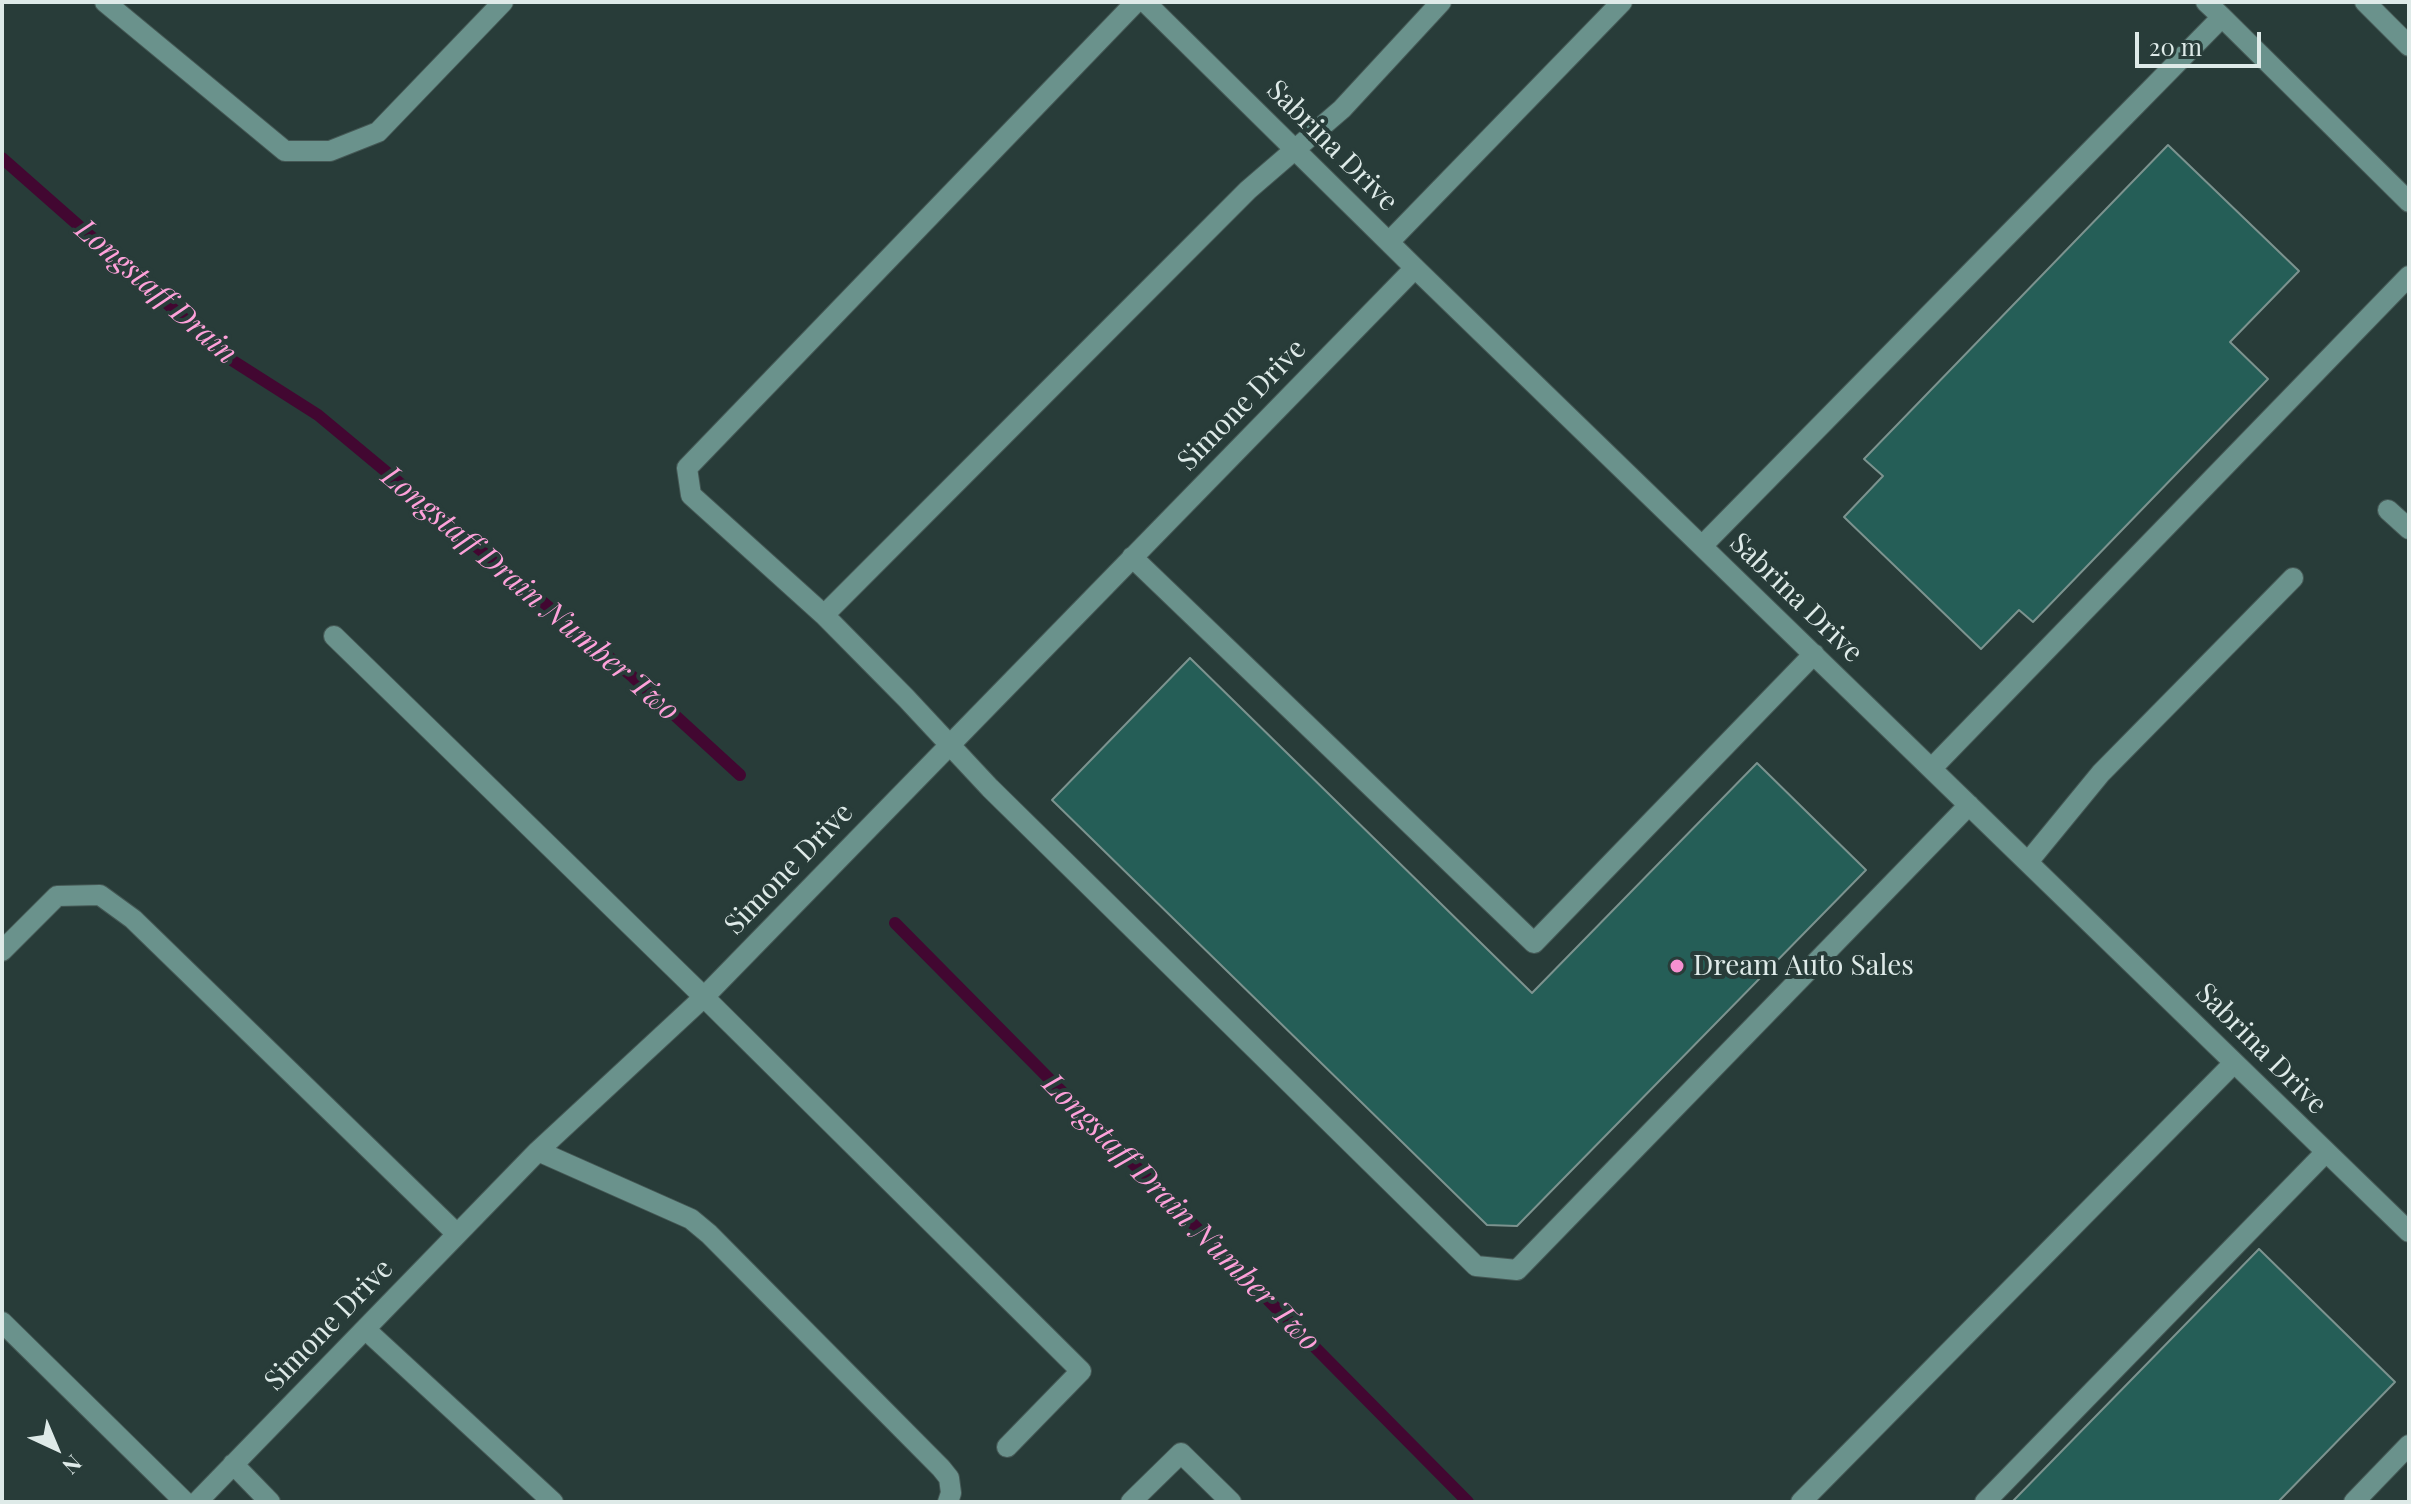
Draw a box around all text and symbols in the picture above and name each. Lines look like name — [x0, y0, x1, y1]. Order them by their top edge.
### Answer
scale bar — [2139, 16, 2265, 66]
text: 20 m — [2149, 30, 2202, 62]
street label: Sabrina Drive — [1259, 73, 1405, 219]
water label: Longstaff Drain — [68, 212, 244, 372]
street label: Simone Drive — [1171, 332, 1313, 478]
water label: Longstaff Drain Number Two — [374, 459, 686, 729]
street label: Sabrina Drive — [1723, 526, 1869, 670]
street label: Simone Drive — [718, 796, 860, 942]
place label: Dream Auto Sales — [1693, 949, 1914, 983]
marker: Dream Auto Sales — [1668, 957, 1686, 975]
street label: Sabrina Drive — [2188, 976, 2334, 1122]
water label: Longstaff Drain Number Two — [1035, 1067, 1327, 1359]
street label: Simone Drive — [258, 1252, 400, 1398]
north arrow — [16, 1408, 96, 1488]
text: N — [57, 1449, 89, 1482]

